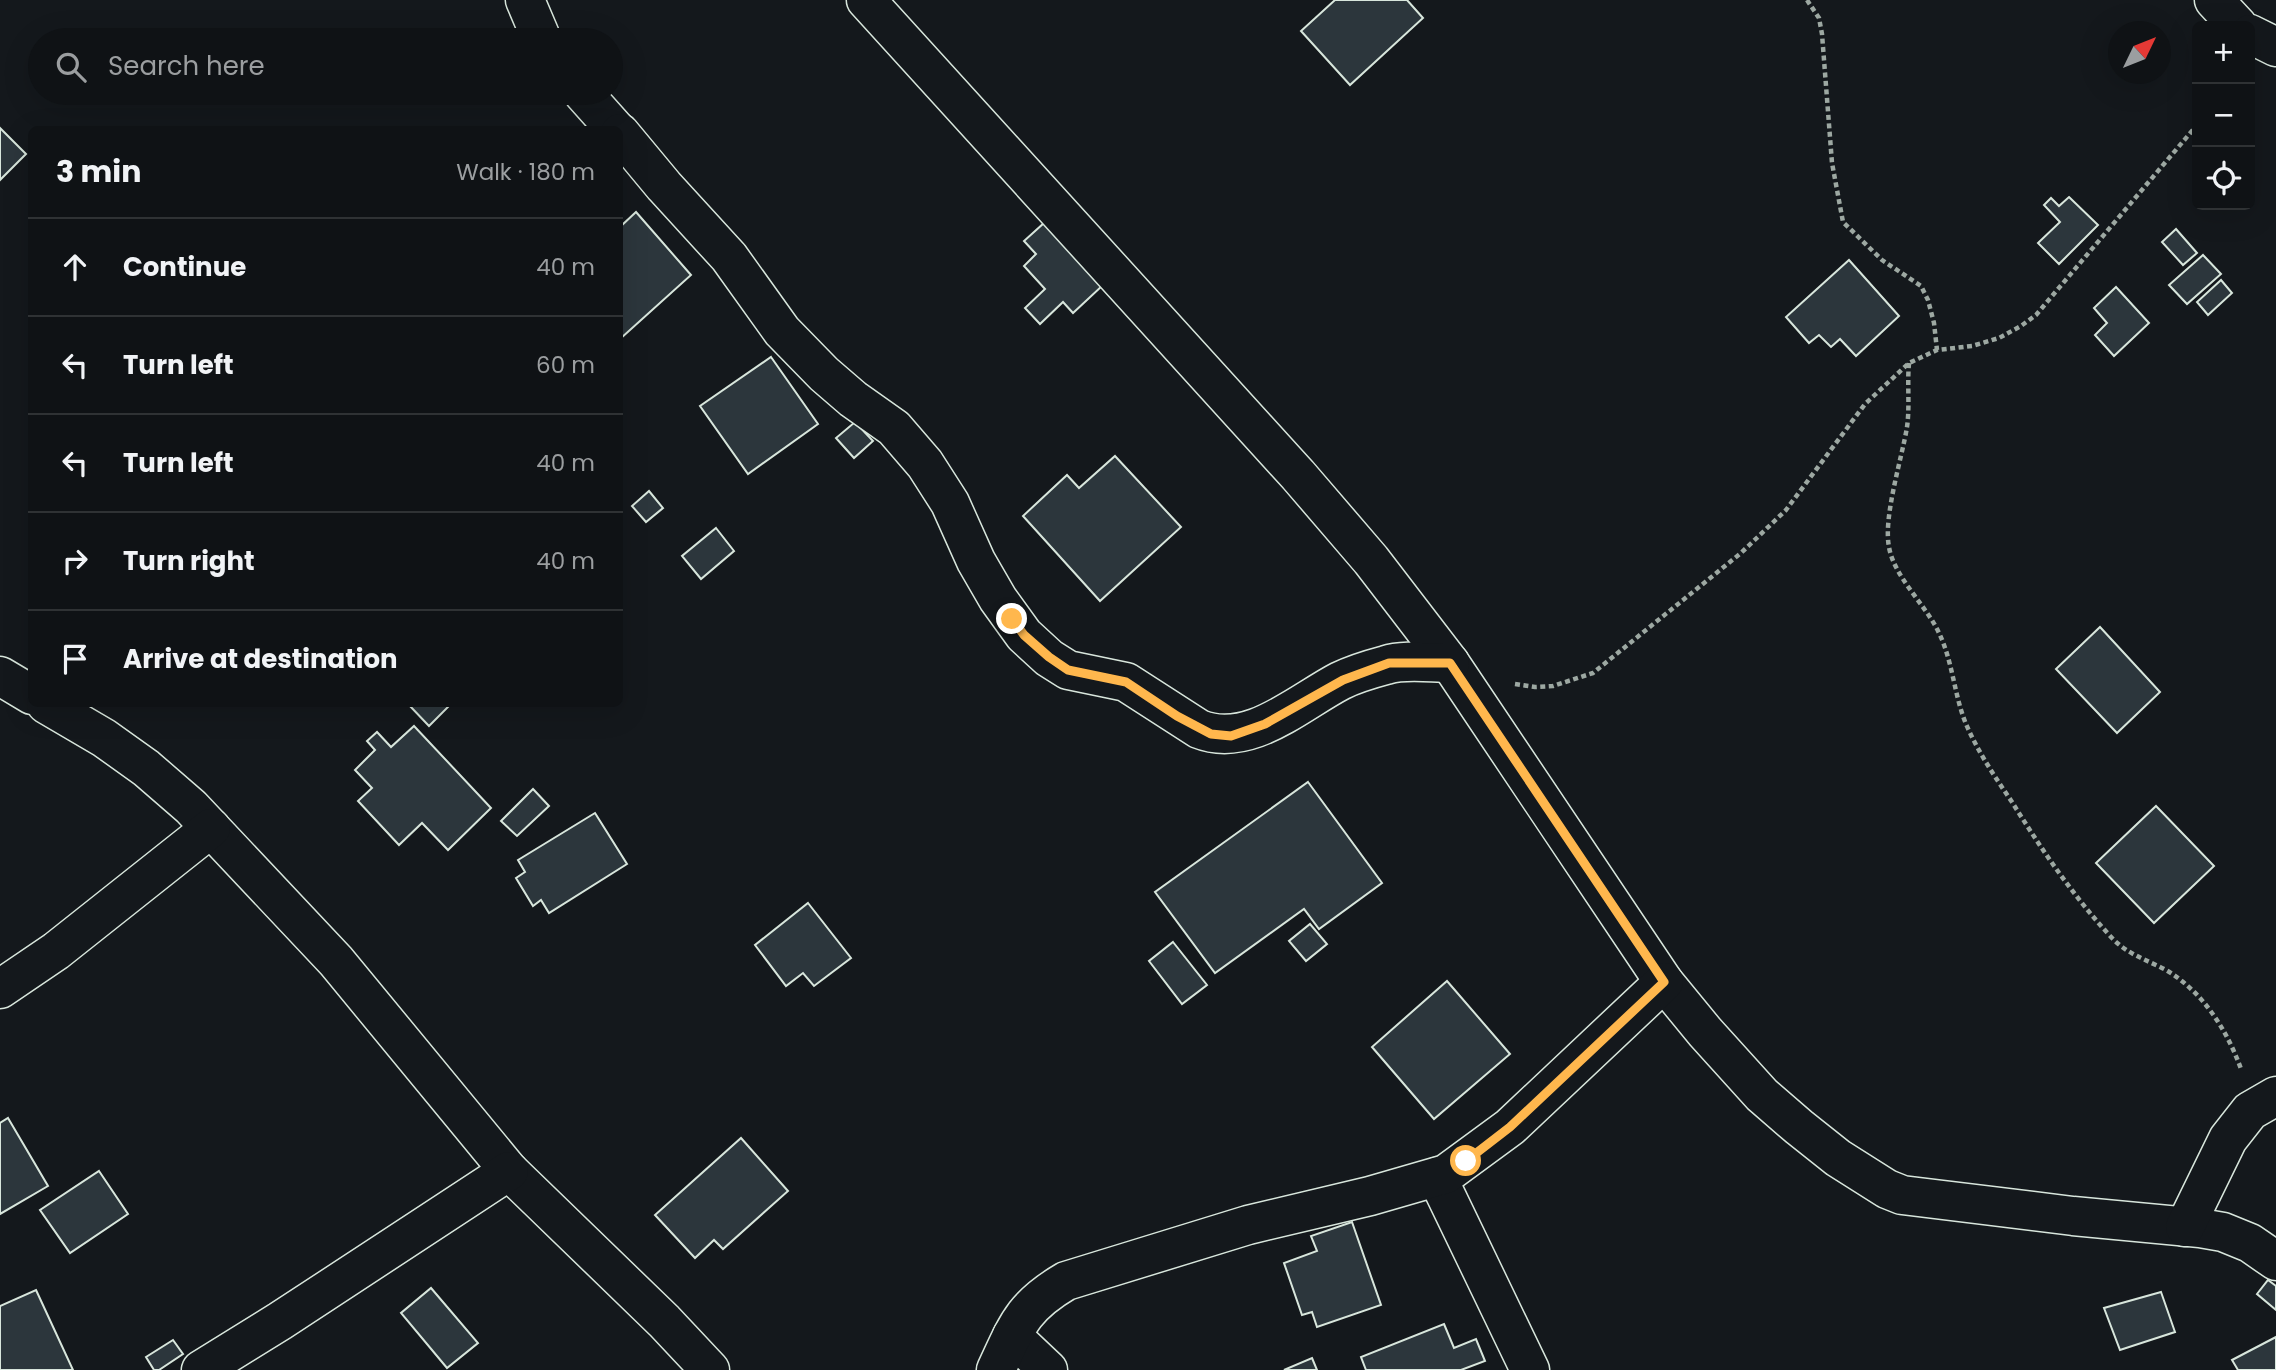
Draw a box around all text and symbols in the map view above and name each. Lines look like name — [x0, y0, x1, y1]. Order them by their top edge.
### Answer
north arrow — [2108, 21, 2171, 84]
map controls — [2192, 21, 2255, 210]
button: + — [2192, 21, 2255, 84]
search box — [28, 28, 623, 105]
icon: search — [52, 48, 90, 86]
text: Search here — [108, 48, 265, 84]
button: − — [2192, 84, 2255, 147]
button: locate — [2192, 147, 2255, 210]
text: 3 min — [56, 150, 141, 193]
text: Walk · 180 m — [456, 156, 595, 188]
icon: ahead — [56, 248, 94, 286]
text: Continue — [123, 249, 246, 285]
text: 40 m — [536, 251, 595, 283]
icon: left — [56, 346, 94, 384]
text: Turn left — [123, 347, 234, 383]
text: 60 m — [536, 349, 595, 381]
icon: left — [56, 444, 94, 482]
text: Turn left — [123, 445, 234, 481]
text: 40 m — [536, 447, 595, 479]
icon: right — [56, 542, 94, 580]
text: Turn right — [123, 543, 255, 579]
text: 40 m — [536, 545, 595, 577]
route end — [996, 603, 1027, 634]
icon: arrive — [56, 640, 94, 678]
text: Arrive at destination — [123, 641, 398, 677]
route start — [1450, 1145, 1481, 1176]

